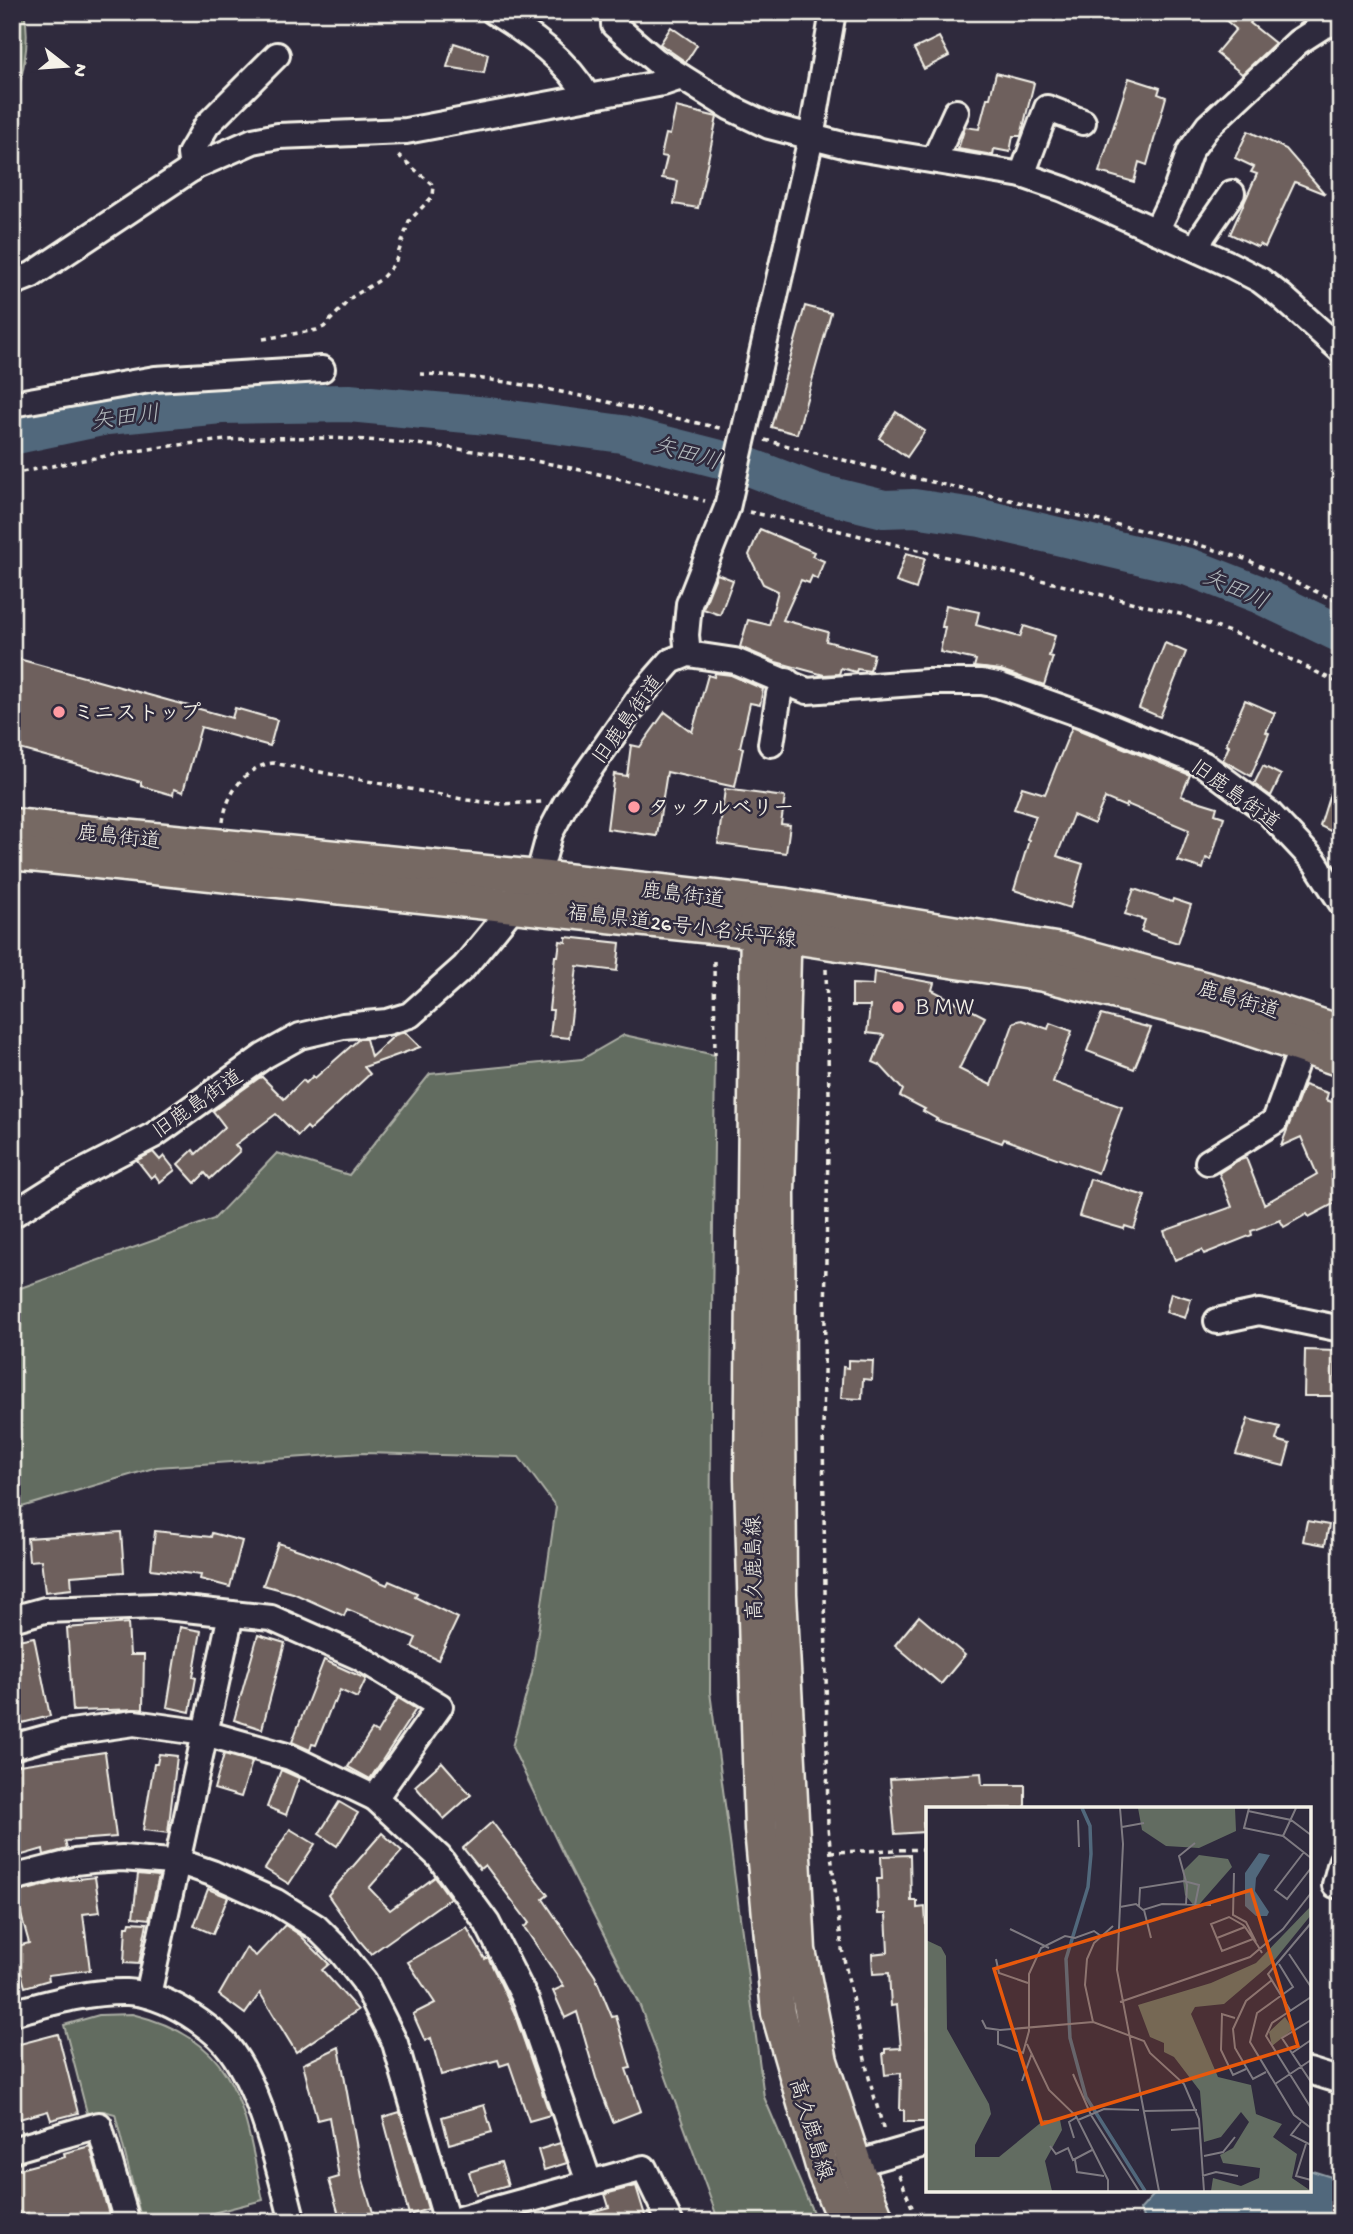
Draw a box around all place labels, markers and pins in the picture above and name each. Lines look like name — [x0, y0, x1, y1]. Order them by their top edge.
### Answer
place label: ミニストップ — [73, 702, 201, 728]
marker: ミニストップ — [51, 704, 67, 720]
place label: タックルベリー — [648, 798, 794, 823]
marker: タックルベリー — [626, 799, 642, 815]
place label: ＢＭＷ — [912, 998, 975, 1023]
marker: ＢＭＷ — [890, 999, 906, 1015]

